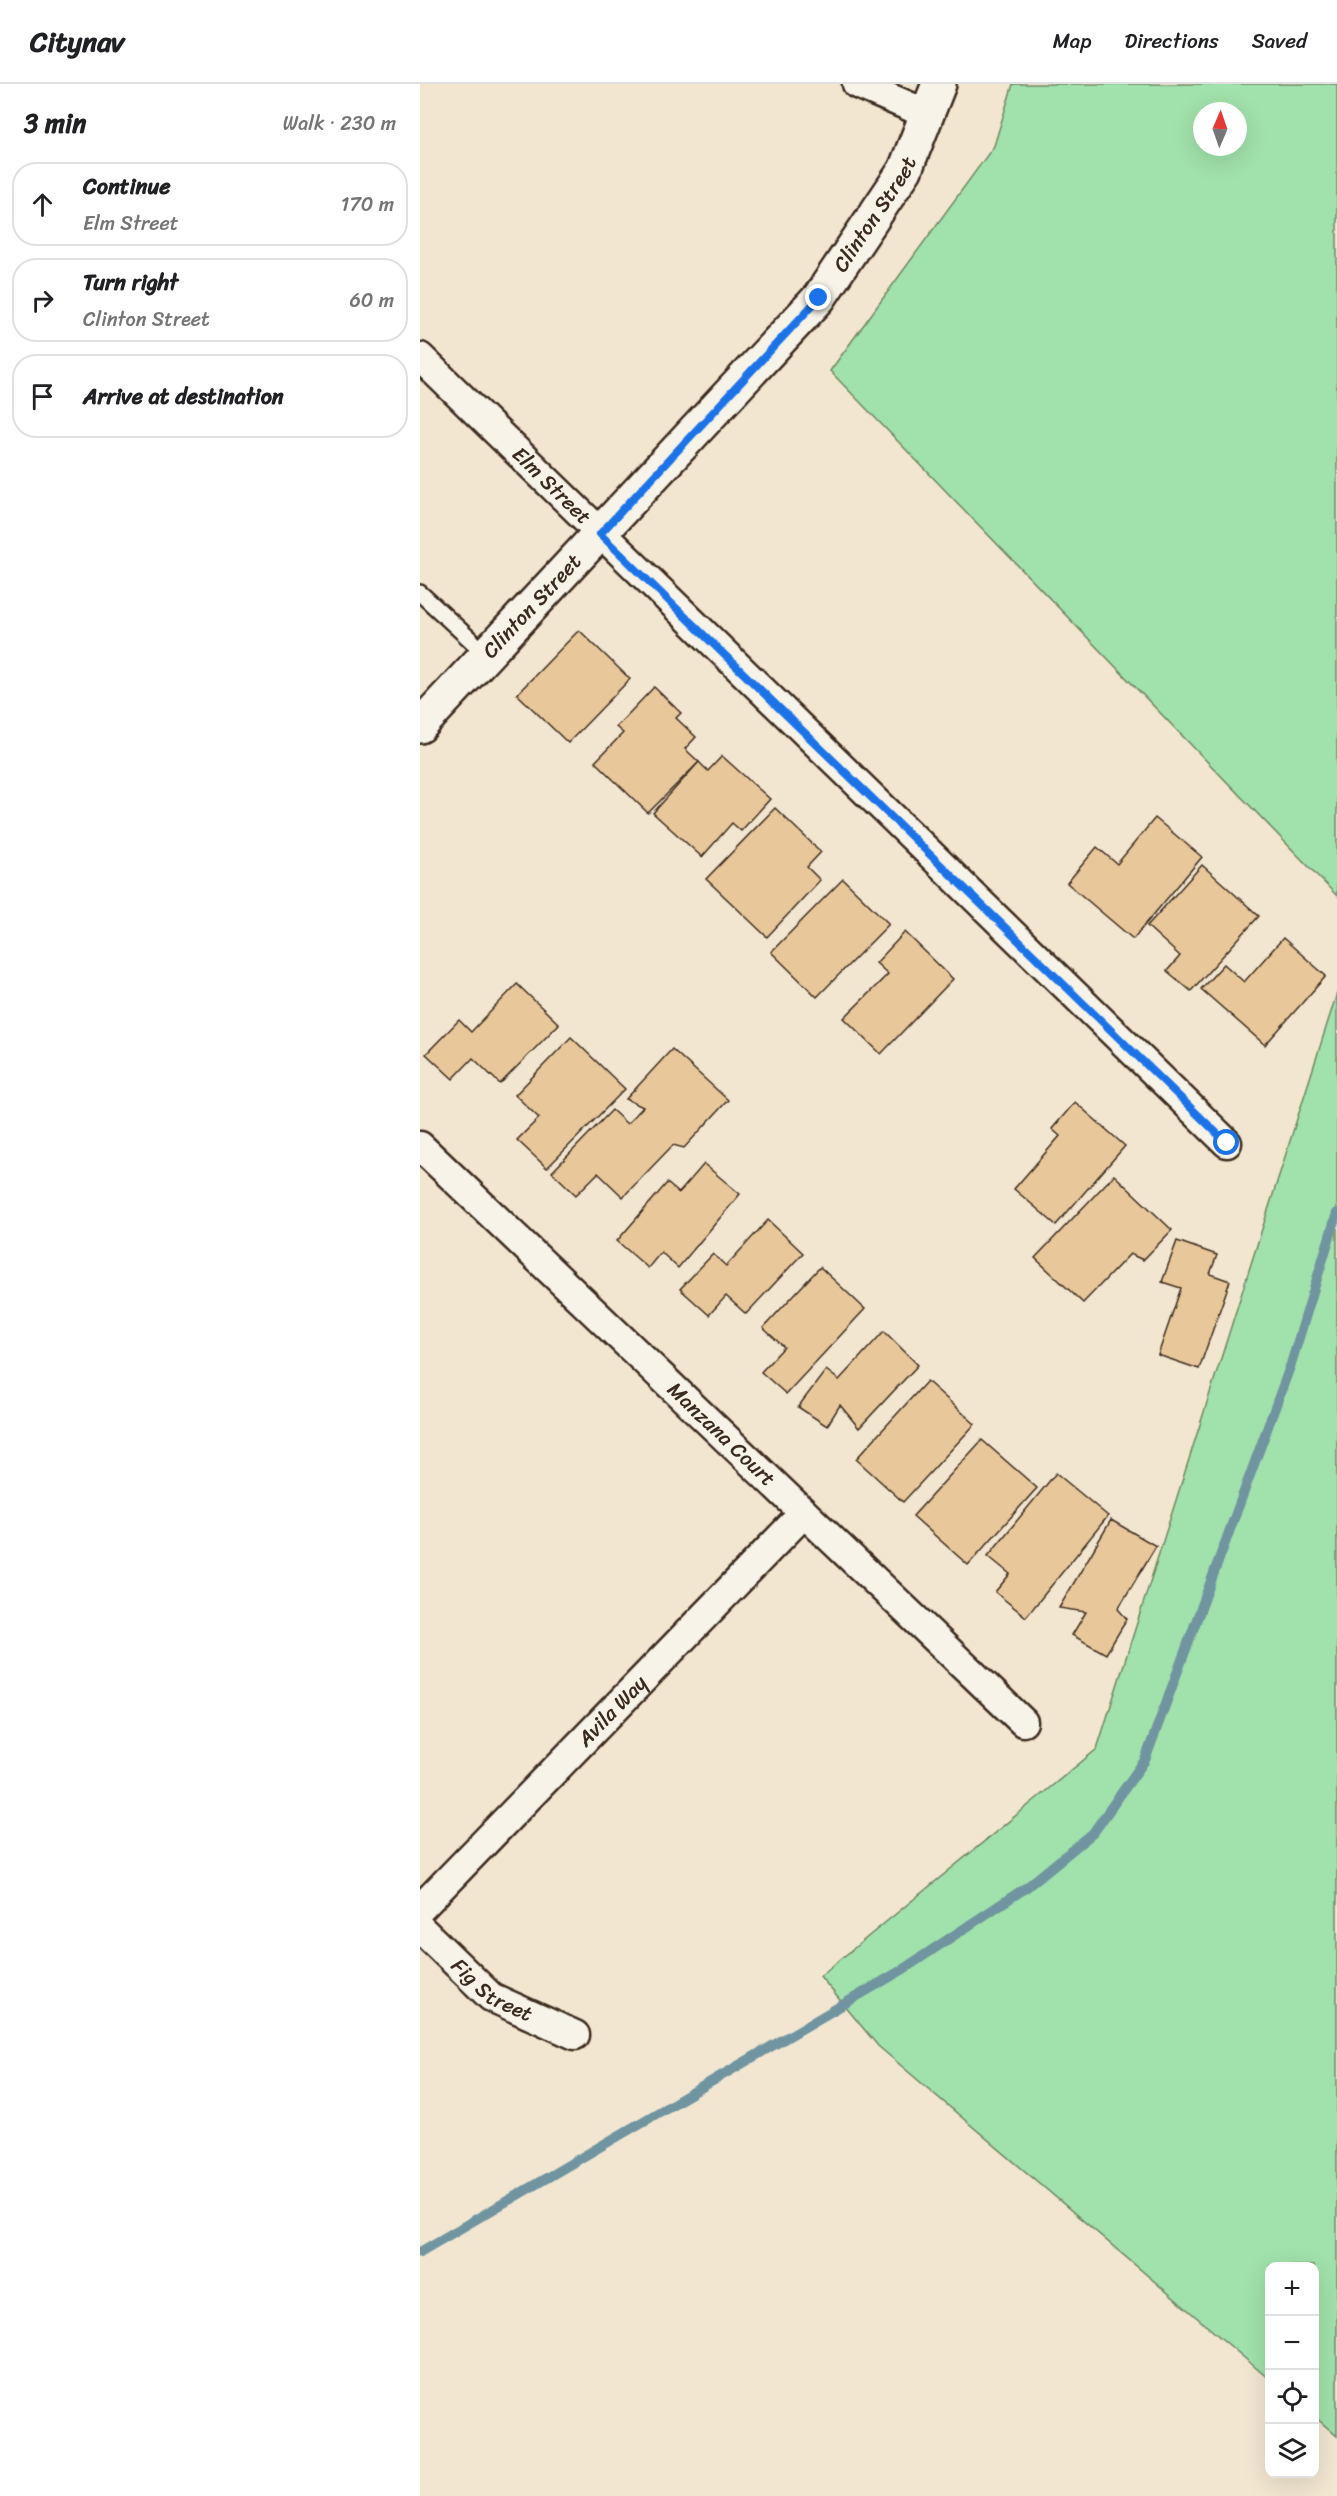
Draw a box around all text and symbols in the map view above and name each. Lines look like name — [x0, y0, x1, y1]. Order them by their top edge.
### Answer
text: Citynav — [30, 17, 124, 66]
text: Map — [1053, 22, 1091, 60]
text: Directions — [1124, 22, 1219, 60]
text: Saved — [1252, 22, 1307, 60]
text: 3 min — [24, 100, 86, 146]
north arrow — [1193, 102, 1247, 156]
text: Walk · 230 m — [283, 106, 396, 141]
street label: Clinton Street — [822, 151, 928, 280]
text: Continue — [83, 167, 171, 206]
text: 170 m — [341, 187, 394, 222]
icon: ahead — [26, 188, 59, 221]
text: Elm Street — [83, 206, 178, 241]
text: Turn right — [83, 263, 178, 302]
text: 60 m — [349, 283, 394, 318]
icon: right — [26, 284, 59, 317]
route end — [805, 284, 831, 310]
text: Clinton Street — [83, 302, 210, 337]
text: Arrive at destination — [83, 377, 284, 416]
icon: arrive — [26, 380, 59, 413]
street label: Elm Street — [503, 437, 601, 534]
street label: Clinton Street — [472, 544, 591, 668]
route start — [1213, 1129, 1239, 1155]
street label: Manzana Court — [658, 1372, 785, 1496]
street label: Avila Way — [567, 1666, 657, 1757]
street label: Fig Street — [442, 1948, 539, 2033]
map controls — [1265, 2262, 1319, 2478]
button: + — [1265, 2262, 1319, 2316]
button: − — [1265, 2316, 1319, 2370]
button: locate — [1265, 2370, 1319, 2424]
button: layers — [1265, 2424, 1319, 2478]

